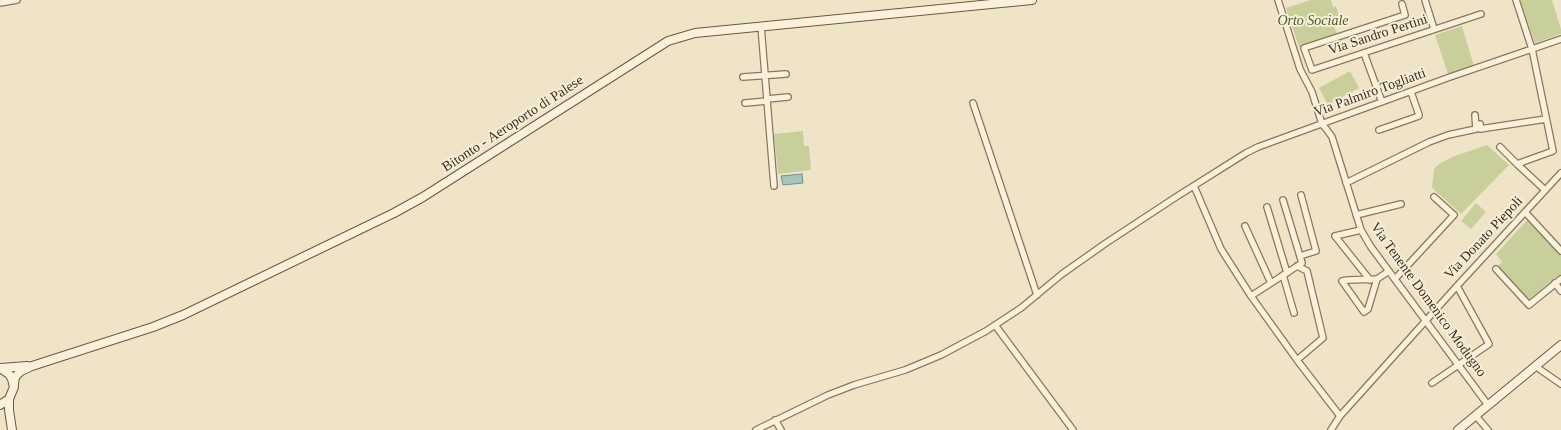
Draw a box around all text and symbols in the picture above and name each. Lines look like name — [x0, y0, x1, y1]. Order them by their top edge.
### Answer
street label: Via Sandro Pertini — [1326, 11, 1430, 59]
park label: Orto Sociale — [1277, 13, 1349, 29]
street label: Via Palmiro Togliatti — [1312, 65, 1428, 121]
street label: Bitonto - Aeroporto di Palese — [439, 72, 587, 176]
street label: Via Donato Piepoli — [1441, 193, 1527, 283]
street label: Via Tenente Domenico Modugno — [1366, 220, 1490, 380]

